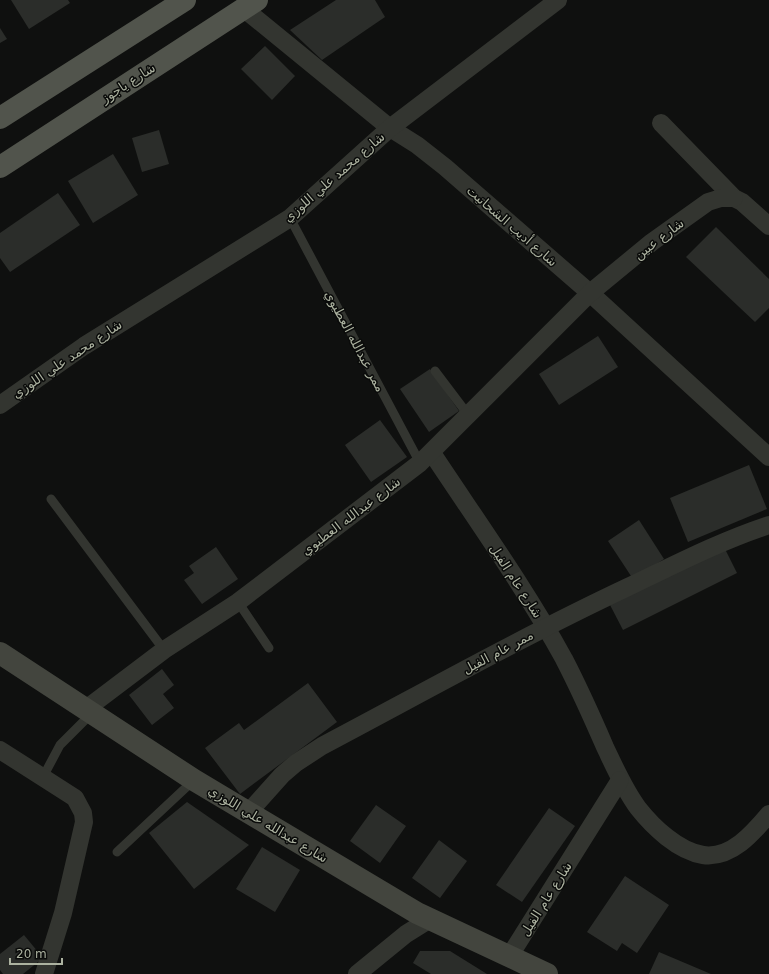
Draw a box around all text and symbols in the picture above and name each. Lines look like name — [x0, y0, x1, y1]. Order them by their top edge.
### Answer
street label: شارع ياجوز — [97, 60, 158, 107]
street label: شارع محمد علي اللوزي — [280, 129, 388, 226]
street label: شارع أديب الشحاتيت — [463, 182, 561, 270]
street label: شارع عبين — [631, 215, 687, 263]
street label: ممر عبدالله العطيوي — [321, 288, 388, 395]
street label: شارع محمد علي اللوزي — [9, 317, 125, 402]
street label: شارع عبدالله العطيوي — [299, 474, 404, 559]
street label: شارع عام الفيل — [486, 541, 545, 621]
street label: ممر عام الفيل — [460, 627, 536, 678]
street label: شارع عبدالله علي اللوزي — [205, 782, 330, 866]
street label: شارع عام الفيل — [517, 859, 576, 939]
scale bar — [10, 940, 62, 966]
text: 20 m — [16, 947, 47, 961]

